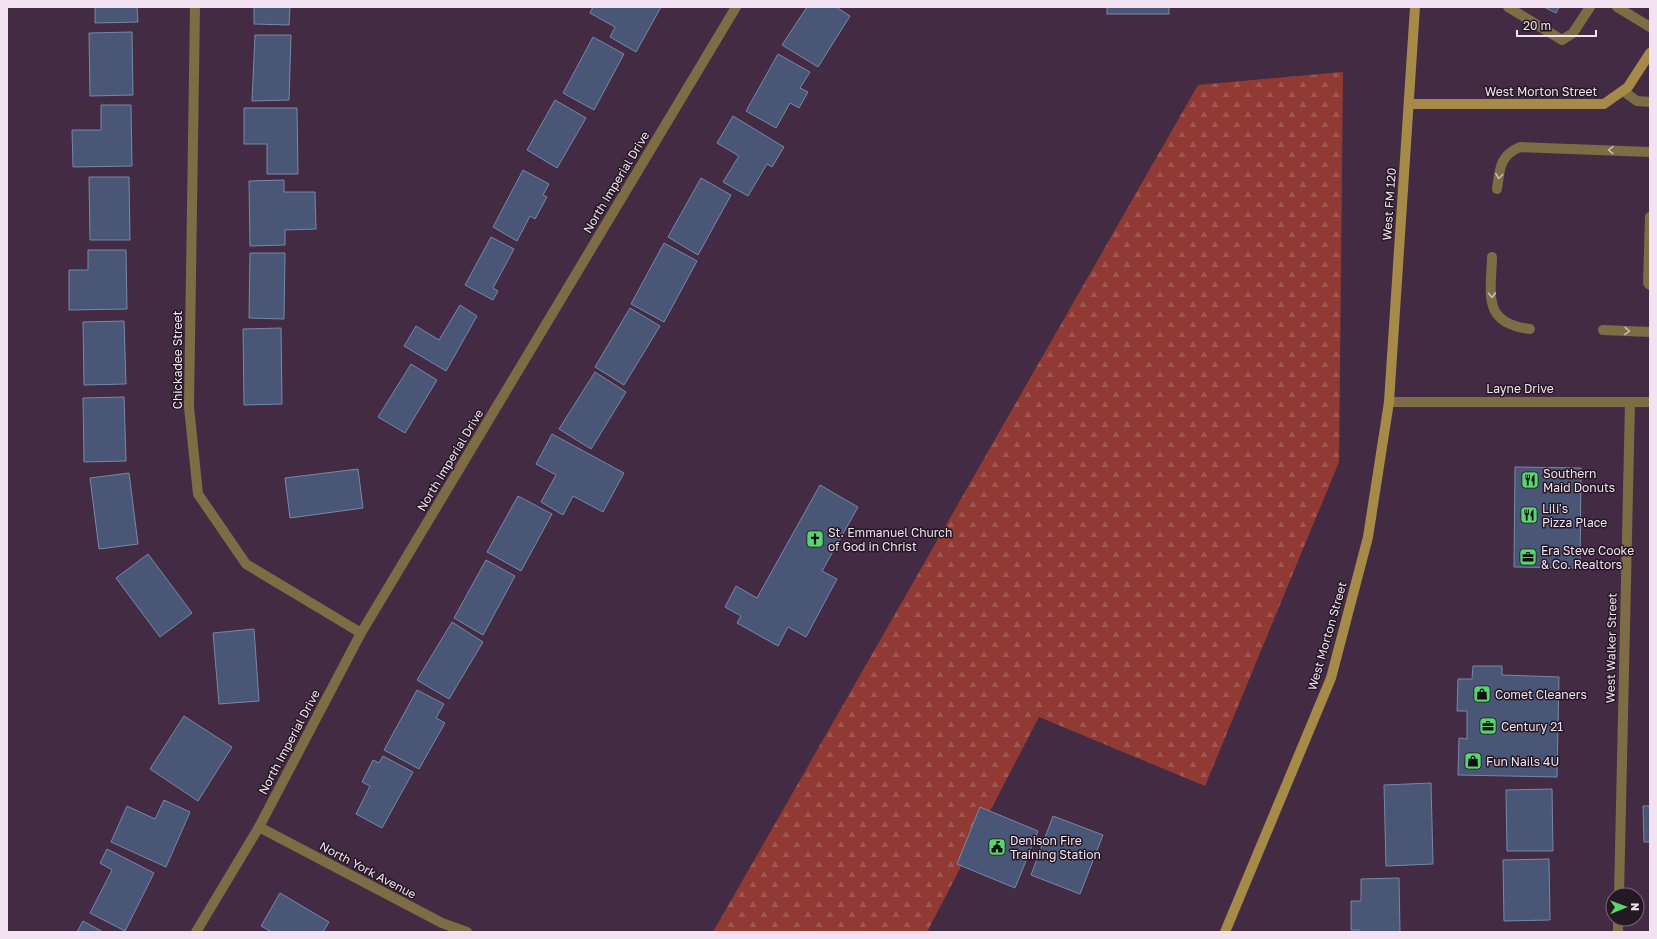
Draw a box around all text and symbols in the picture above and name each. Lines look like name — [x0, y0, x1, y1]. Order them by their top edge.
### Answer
scale bar — [1517, 12, 1596, 38]
text: 20 m — [1523, 18, 1551, 33]
street label: West Morton Street — [1485, 84, 1597, 99]
street label: North Imperial Drive — [580, 128, 652, 236]
one-way arrow — [1608, 146, 1614, 155]
street label: West FM 120 — [1379, 167, 1399, 241]
one-way arrow — [1495, 173, 1504, 179]
one-way arrow — [1487, 292, 1496, 299]
street label: Chickadee Street — [170, 311, 185, 409]
one-way arrow — [1624, 327, 1630, 335]
street label: Layne Drive — [1486, 381, 1554, 396]
street label: North Imperial Drive — [414, 406, 486, 514]
place label: Southern Maid Donuts — [1543, 466, 1615, 495]
restaurant icon: Southern Maid Donuts — [1520, 470, 1540, 490]
place label: Lili's Pizza Place — [1542, 501, 1607, 530]
restaurant icon: Lili's Pizza Place — [1519, 505, 1539, 525]
place label: St. Emmanuel Church of God in Christ — [828, 525, 952, 554]
church icon: St. Emmanuel Church of God in Christ — [805, 529, 825, 549]
place label: Era Steve Cooke & Co. Realtors — [1541, 543, 1634, 572]
office icon: Era Steve Cooke & Co. Realtors — [1518, 547, 1538, 567]
street label: West Morton Street — [1304, 580, 1350, 692]
street label: West Walker Street — [1603, 592, 1619, 703]
shop icon: Comet Cleaners — [1472, 684, 1492, 704]
street label: North Imperial Drive — [255, 687, 323, 797]
place label: Comet Cleaners — [1495, 687, 1587, 702]
office icon: Century 21 — [1478, 716, 1498, 736]
place label: Century 21 — [1501, 719, 1563, 734]
shop icon: Fun Nails 4U — [1463, 751, 1483, 771]
place label: Fun Nails 4U — [1486, 754, 1559, 769]
place label: Denison Fire Training Station — [1010, 833, 1101, 862]
public building icon: Denison Fire Training Station — [987, 837, 1007, 857]
street label: North York Avenue — [317, 838, 419, 902]
north arrow — [1605, 887, 1645, 927]
text: N — [1629, 903, 1642, 911]

